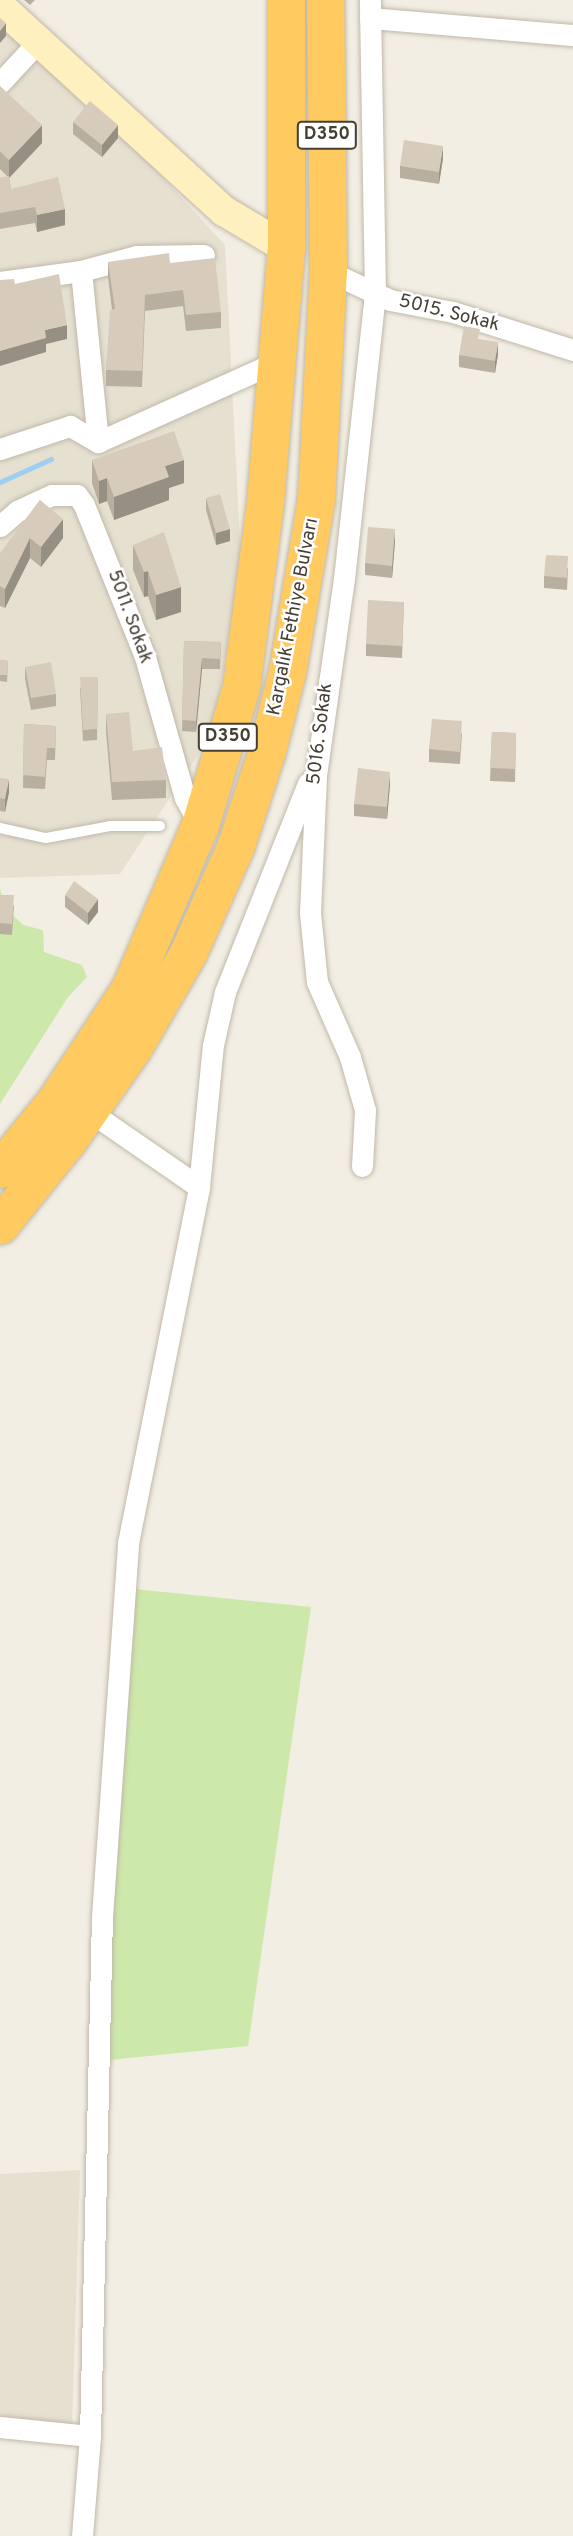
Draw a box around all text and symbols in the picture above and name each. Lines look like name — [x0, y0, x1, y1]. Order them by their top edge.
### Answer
road number: D350 — [296, 120, 358, 150]
street label: 5015. Sokak — [396, 290, 502, 338]
street label: Kargalık Fethiye Bulvarı — [264, 516, 324, 718]
street label: 5011. Sokak — [102, 567, 156, 667]
street label: 5016. Sokak — [303, 682, 339, 786]
road number: D350 — [196, 722, 260, 752]

